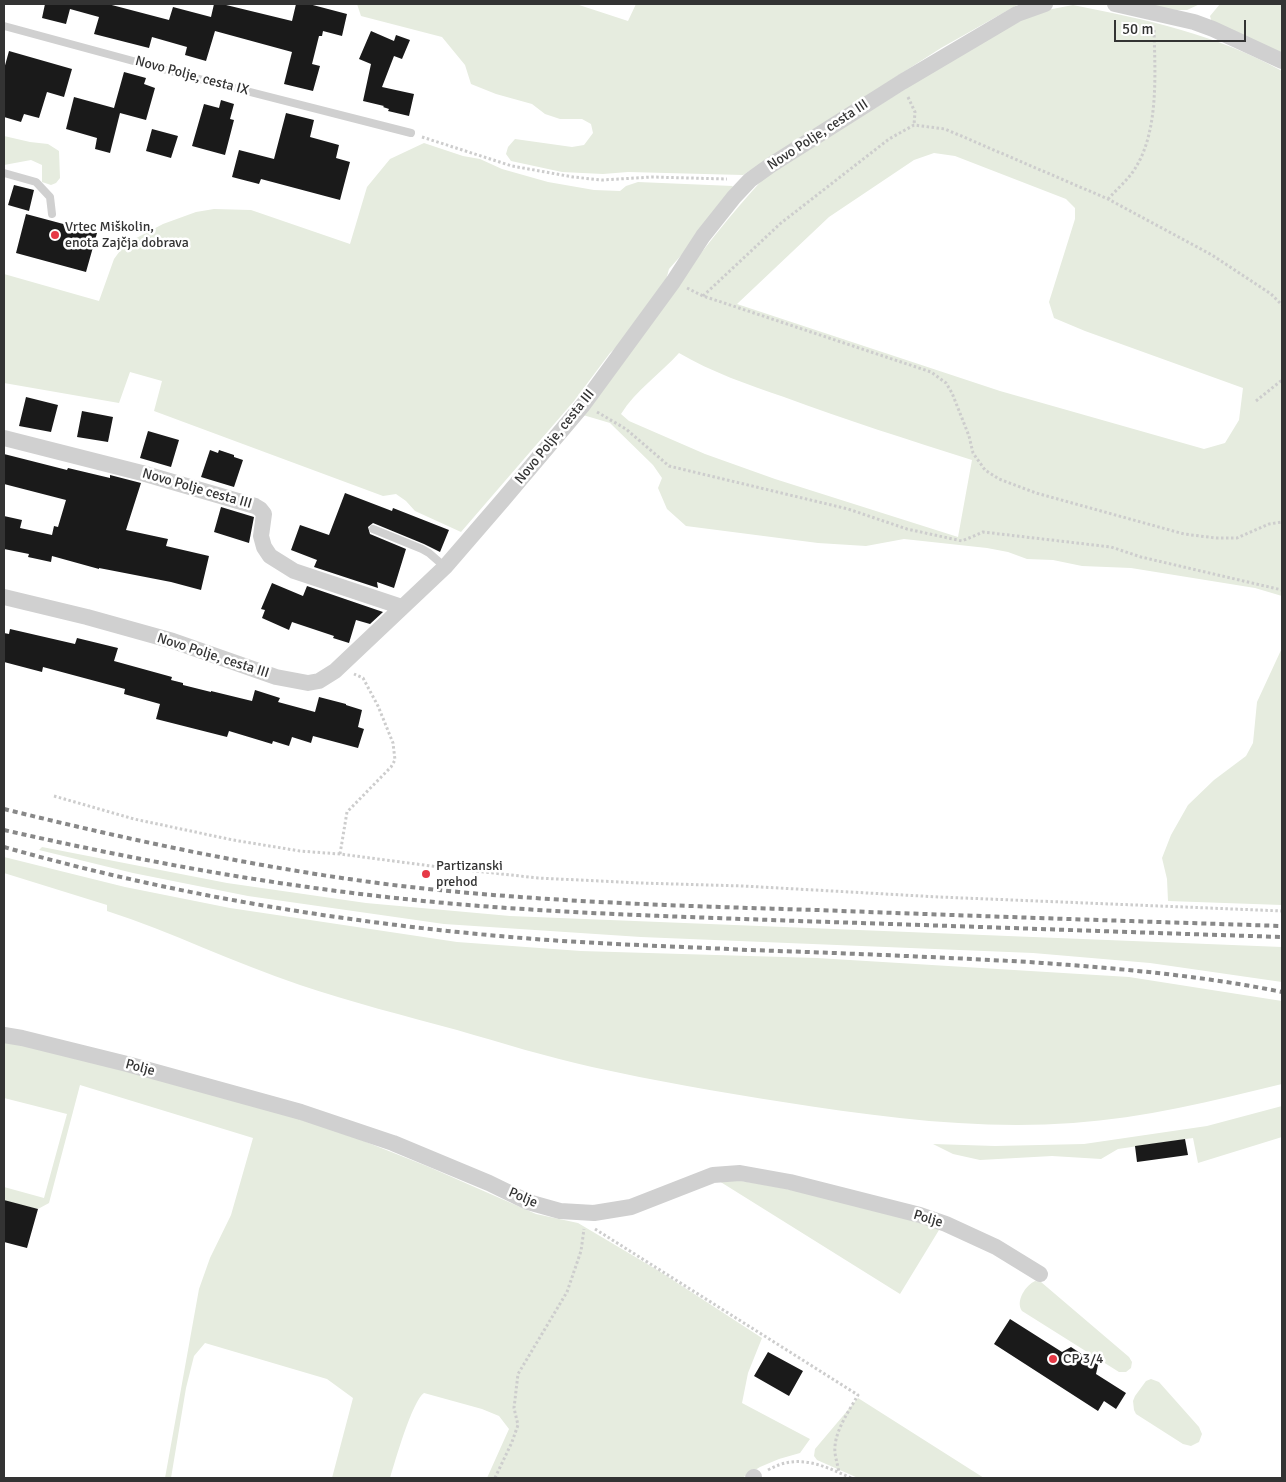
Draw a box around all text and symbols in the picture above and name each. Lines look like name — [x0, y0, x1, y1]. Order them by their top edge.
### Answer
scale bar — [1116, 10, 1248, 42]
text: 50 m — [1122, 20, 1153, 38]
street label: Novo Polje, cesta IX — [133, 53, 251, 99]
street label: Novo Polje, cesta III — [764, 96, 872, 174]
place label: Vrtec Miškolin, enota Zajčja dobrava — [65, 219, 189, 252]
marker: Vrtec Miškolin, enota Zajčja dobrava — [49, 229, 61, 241]
street label: Novo Polje, cesta III — [512, 386, 598, 488]
street label: Novo Polje cesta III — [140, 465, 254, 513]
street label: Novo Polje, cesta III — [155, 630, 271, 682]
place label: Partizanski prehod — [436, 858, 503, 890]
marker: Partizanski prehod — [420, 868, 432, 880]
street label: Polje — [123, 1056, 157, 1080]
street label: Polje — [506, 1184, 540, 1212]
street label: Polje — [911, 1207, 945, 1231]
place label: CP 3/4 — [1063, 1351, 1104, 1367]
marker: CP 3/4 — [1047, 1353, 1059, 1365]

